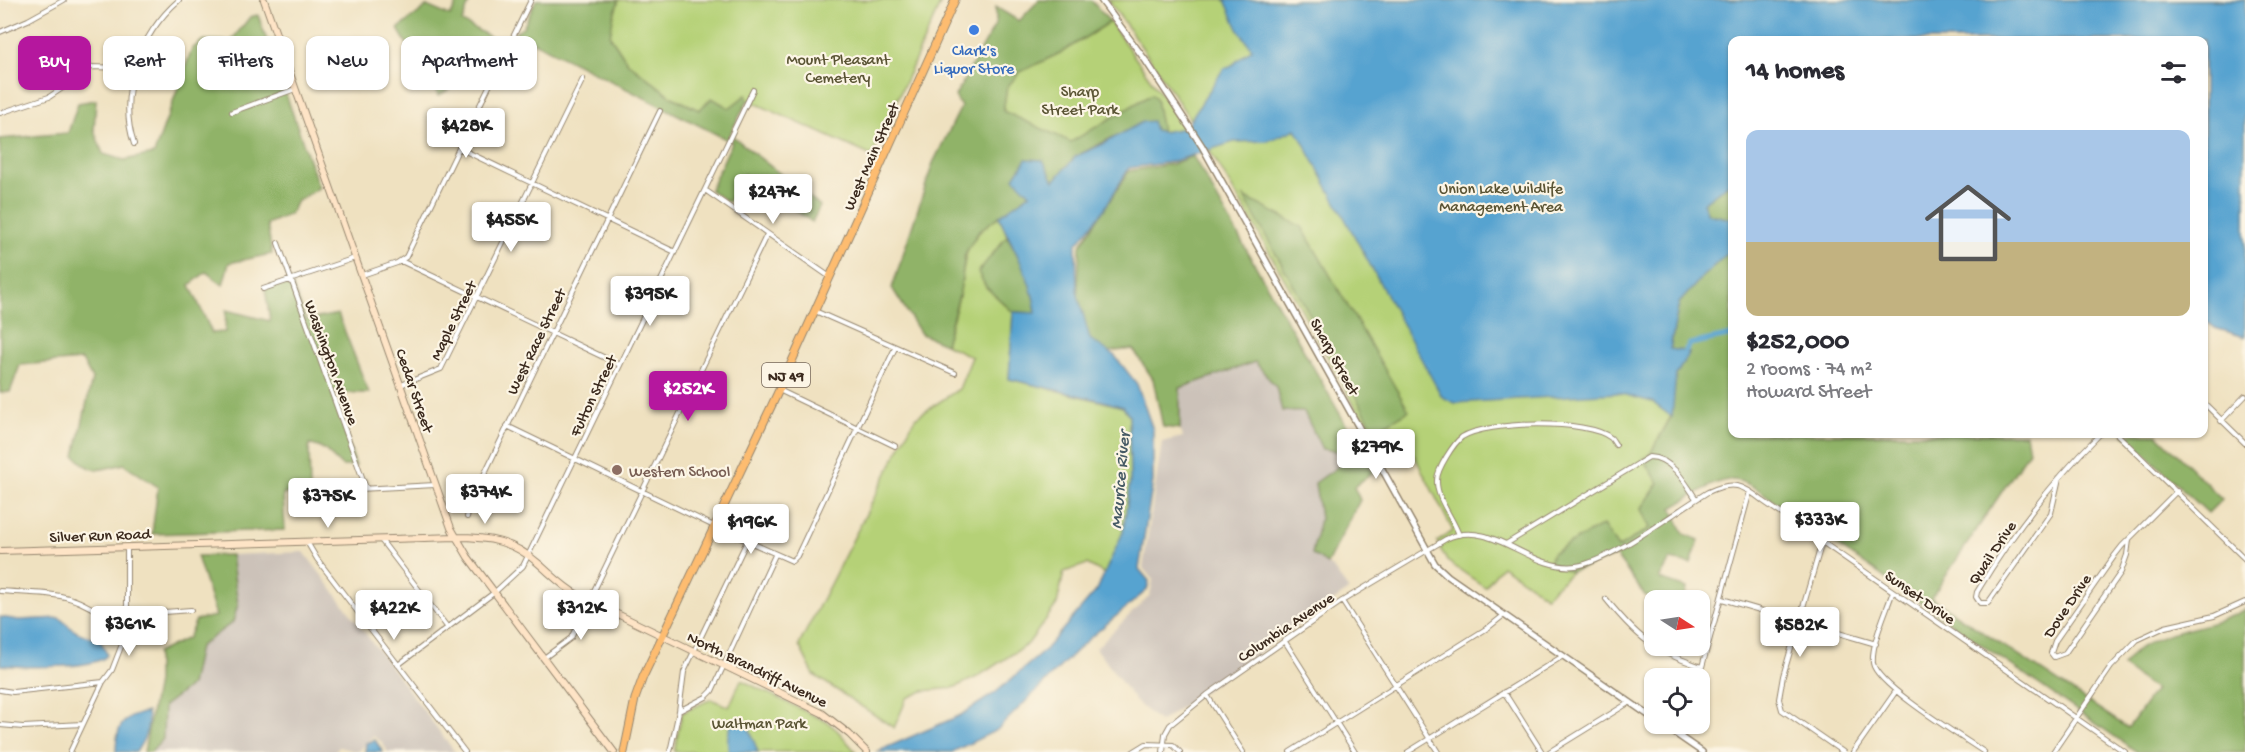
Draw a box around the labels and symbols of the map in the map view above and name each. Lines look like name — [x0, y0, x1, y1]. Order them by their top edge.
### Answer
marker: Clark's Liquor Store — [967, 23, 981, 37]
place label: Clark's Liquor Store — [934, 43, 1015, 80]
park label: Mount Pleasant Cemetery — [786, 52, 891, 89]
park label: Sharp Street Park — [1042, 84, 1120, 121]
street label: West Main Street — [841, 99, 906, 214]
pin: $428K — [424, 108, 508, 159]
pin: $247K — [731, 174, 815, 225]
park label: Union Lake Wildlife Management Area — [1439, 181, 1564, 218]
pin: $455K — [469, 202, 553, 253]
pin: $395K — [608, 276, 692, 327]
street label: Maple Street — [428, 277, 483, 364]
street label: West Race Street — [504, 285, 573, 399]
street label: Washington Avenue — [298, 298, 361, 429]
street label: Sharp Street — [1304, 316, 1363, 401]
street label: Cedar Street — [389, 347, 436, 437]
street label: Fulton Street — [567, 351, 624, 441]
road number: NJ 49 — [762, 363, 810, 387]
pin: $252K — [646, 371, 730, 422]
water label: Maurice River — [1107, 427, 1137, 530]
pin: $279K — [1334, 429, 1418, 480]
marker: Western School — [610, 463, 624, 477]
place label: Western School — [629, 464, 730, 483]
pin: $374K — [443, 474, 527, 525]
pin: $375K — [286, 478, 370, 529]
pin: $333K — [1778, 502, 1862, 553]
pin: $196K — [709, 504, 793, 555]
street label: Quail Drive — [1966, 518, 2023, 589]
street label: Silver Run Road — [49, 526, 153, 549]
street label: Sunset Drive — [1880, 568, 1959, 631]
street label: Dove Drive — [2040, 571, 2098, 643]
street label: Columbia Avenue — [1235, 589, 1339, 668]
pin: $422K — [352, 590, 436, 641]
pin: $312K — [539, 590, 623, 641]
north arrow — [1644, 590, 1710, 656]
pin: $361K — [87, 606, 171, 657]
pin: $582K — [1758, 607, 1842, 658]
street label: North Brandriff Avenue — [683, 629, 830, 714]
park label: Waltman Park — [712, 716, 808, 735]

